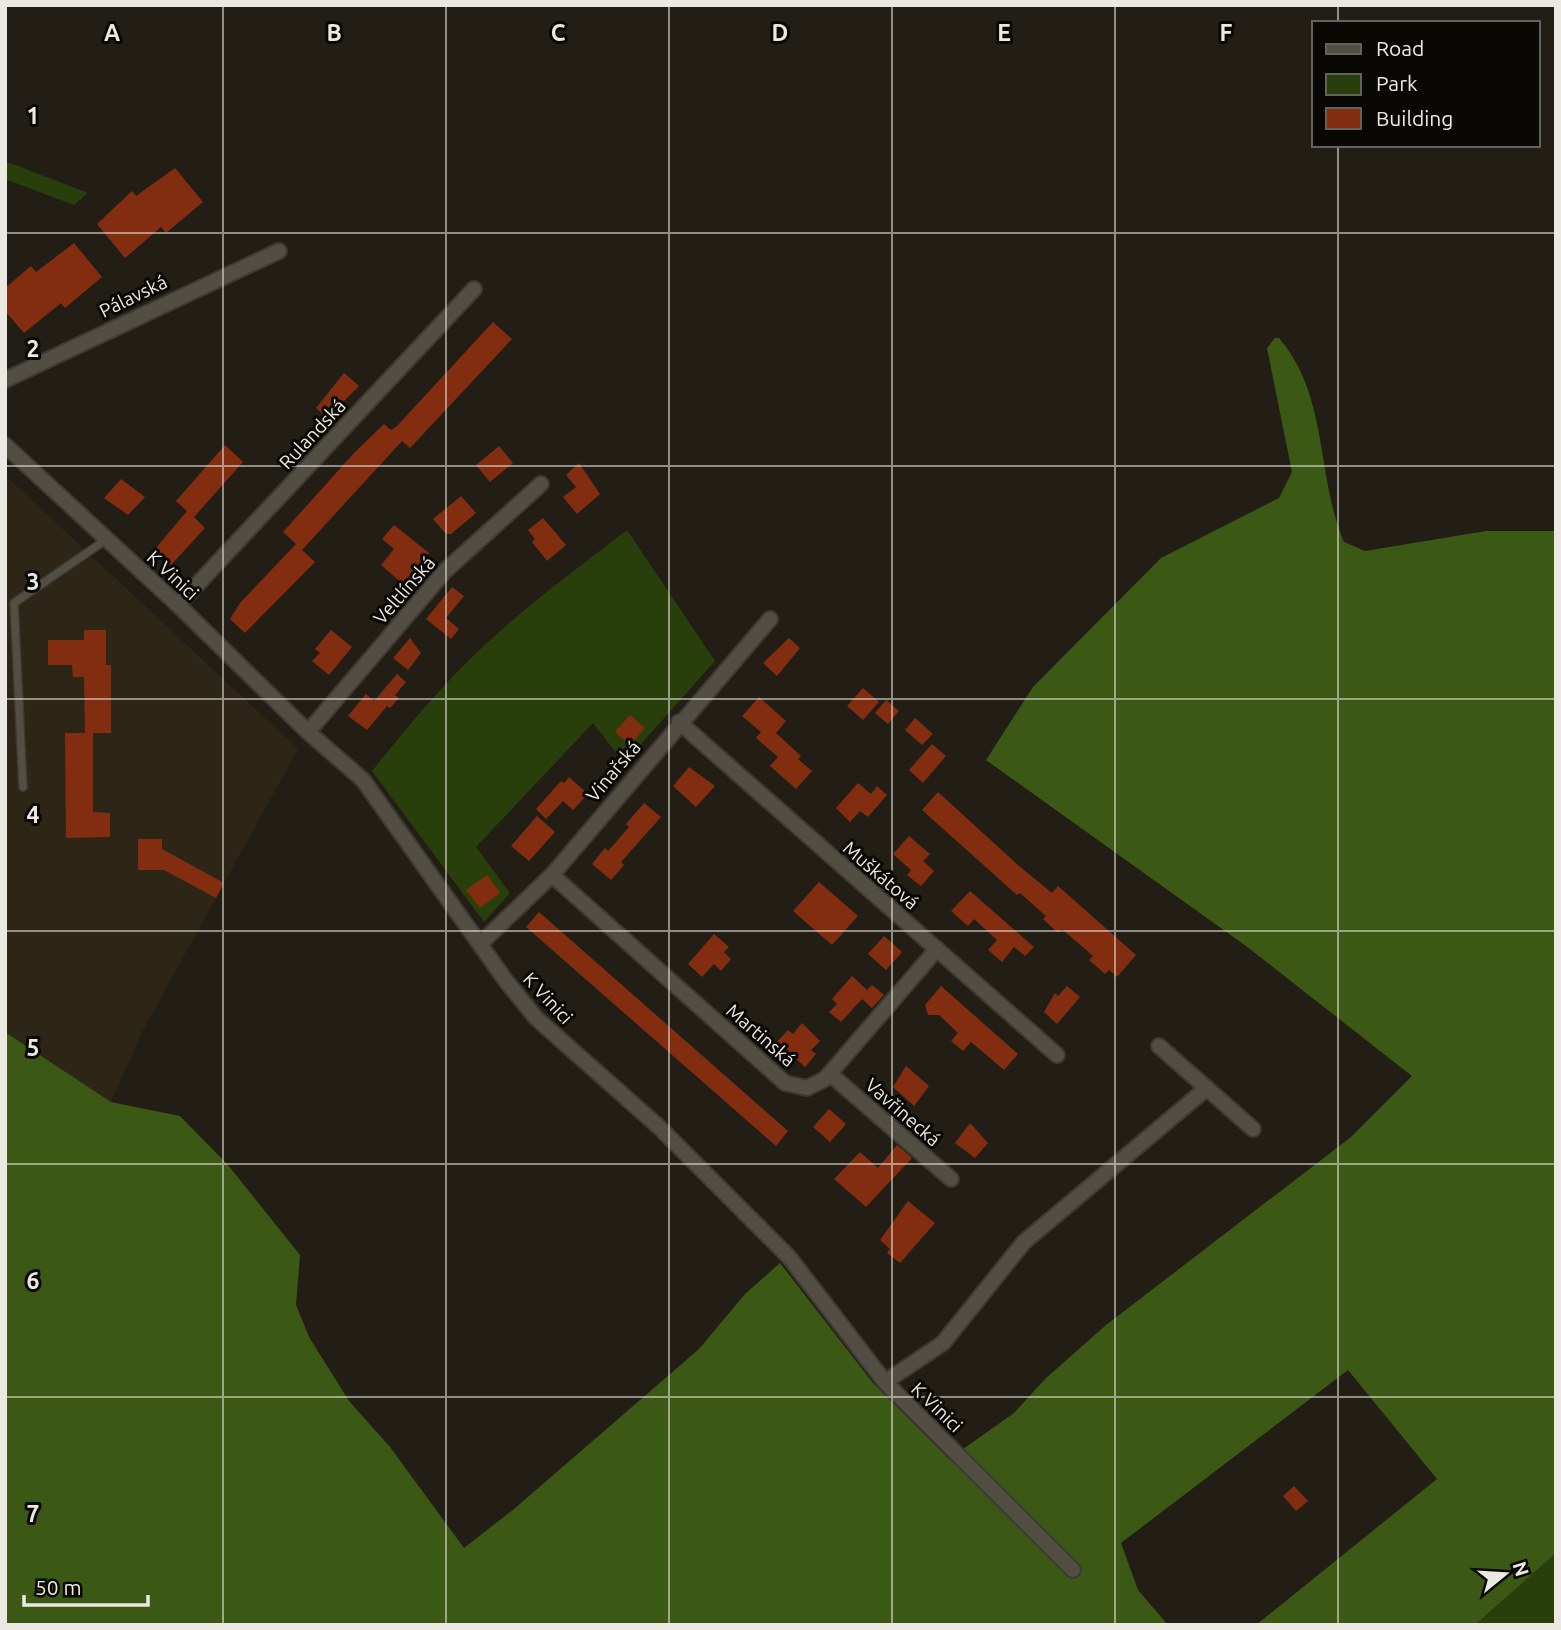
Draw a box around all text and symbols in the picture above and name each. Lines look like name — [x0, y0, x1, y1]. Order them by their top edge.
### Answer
text: A — [104, 20, 120, 45]
text: B — [326, 20, 342, 45]
text: C — [551, 20, 566, 45]
text: D — [772, 20, 788, 45]
text: E — [997, 20, 1011, 45]
text: F — [1220, 20, 1233, 45]
legend — [1312, 21, 1540, 147]
text: Road — [1376, 36, 1424, 60]
text: Park — [1376, 71, 1418, 95]
text: 1 — [27, 103, 39, 128]
text: Building — [1376, 106, 1453, 130]
street label: Pálavská — [96, 270, 170, 322]
text: 2 — [27, 336, 39, 361]
street label: Rulandská — [274, 395, 350, 473]
street label: K Vinici — [143, 546, 203, 604]
street label: Veltlínská — [369, 552, 439, 628]
text: 3 — [27, 569, 39, 594]
street label: Vinařská — [581, 736, 645, 806]
text: 4 — [27, 802, 40, 827]
street label: Muškátová — [839, 836, 923, 914]
street label: K Vinici — [519, 968, 577, 1028]
street label: Martinská — [722, 999, 800, 1071]
text: 5 — [27, 1035, 39, 1060]
street label: Vavřinecká — [861, 1073, 945, 1151]
text: 6 — [27, 1268, 40, 1293]
street label: K Vinici — [907, 1378, 967, 1436]
text: 7 — [27, 1501, 39, 1526]
north arrow — [1470, 1539, 1540, 1609]
text: N — [1509, 1559, 1534, 1579]
scale bar — [24, 1564, 149, 1608]
text: 50 m — [35, 1575, 82, 1599]

